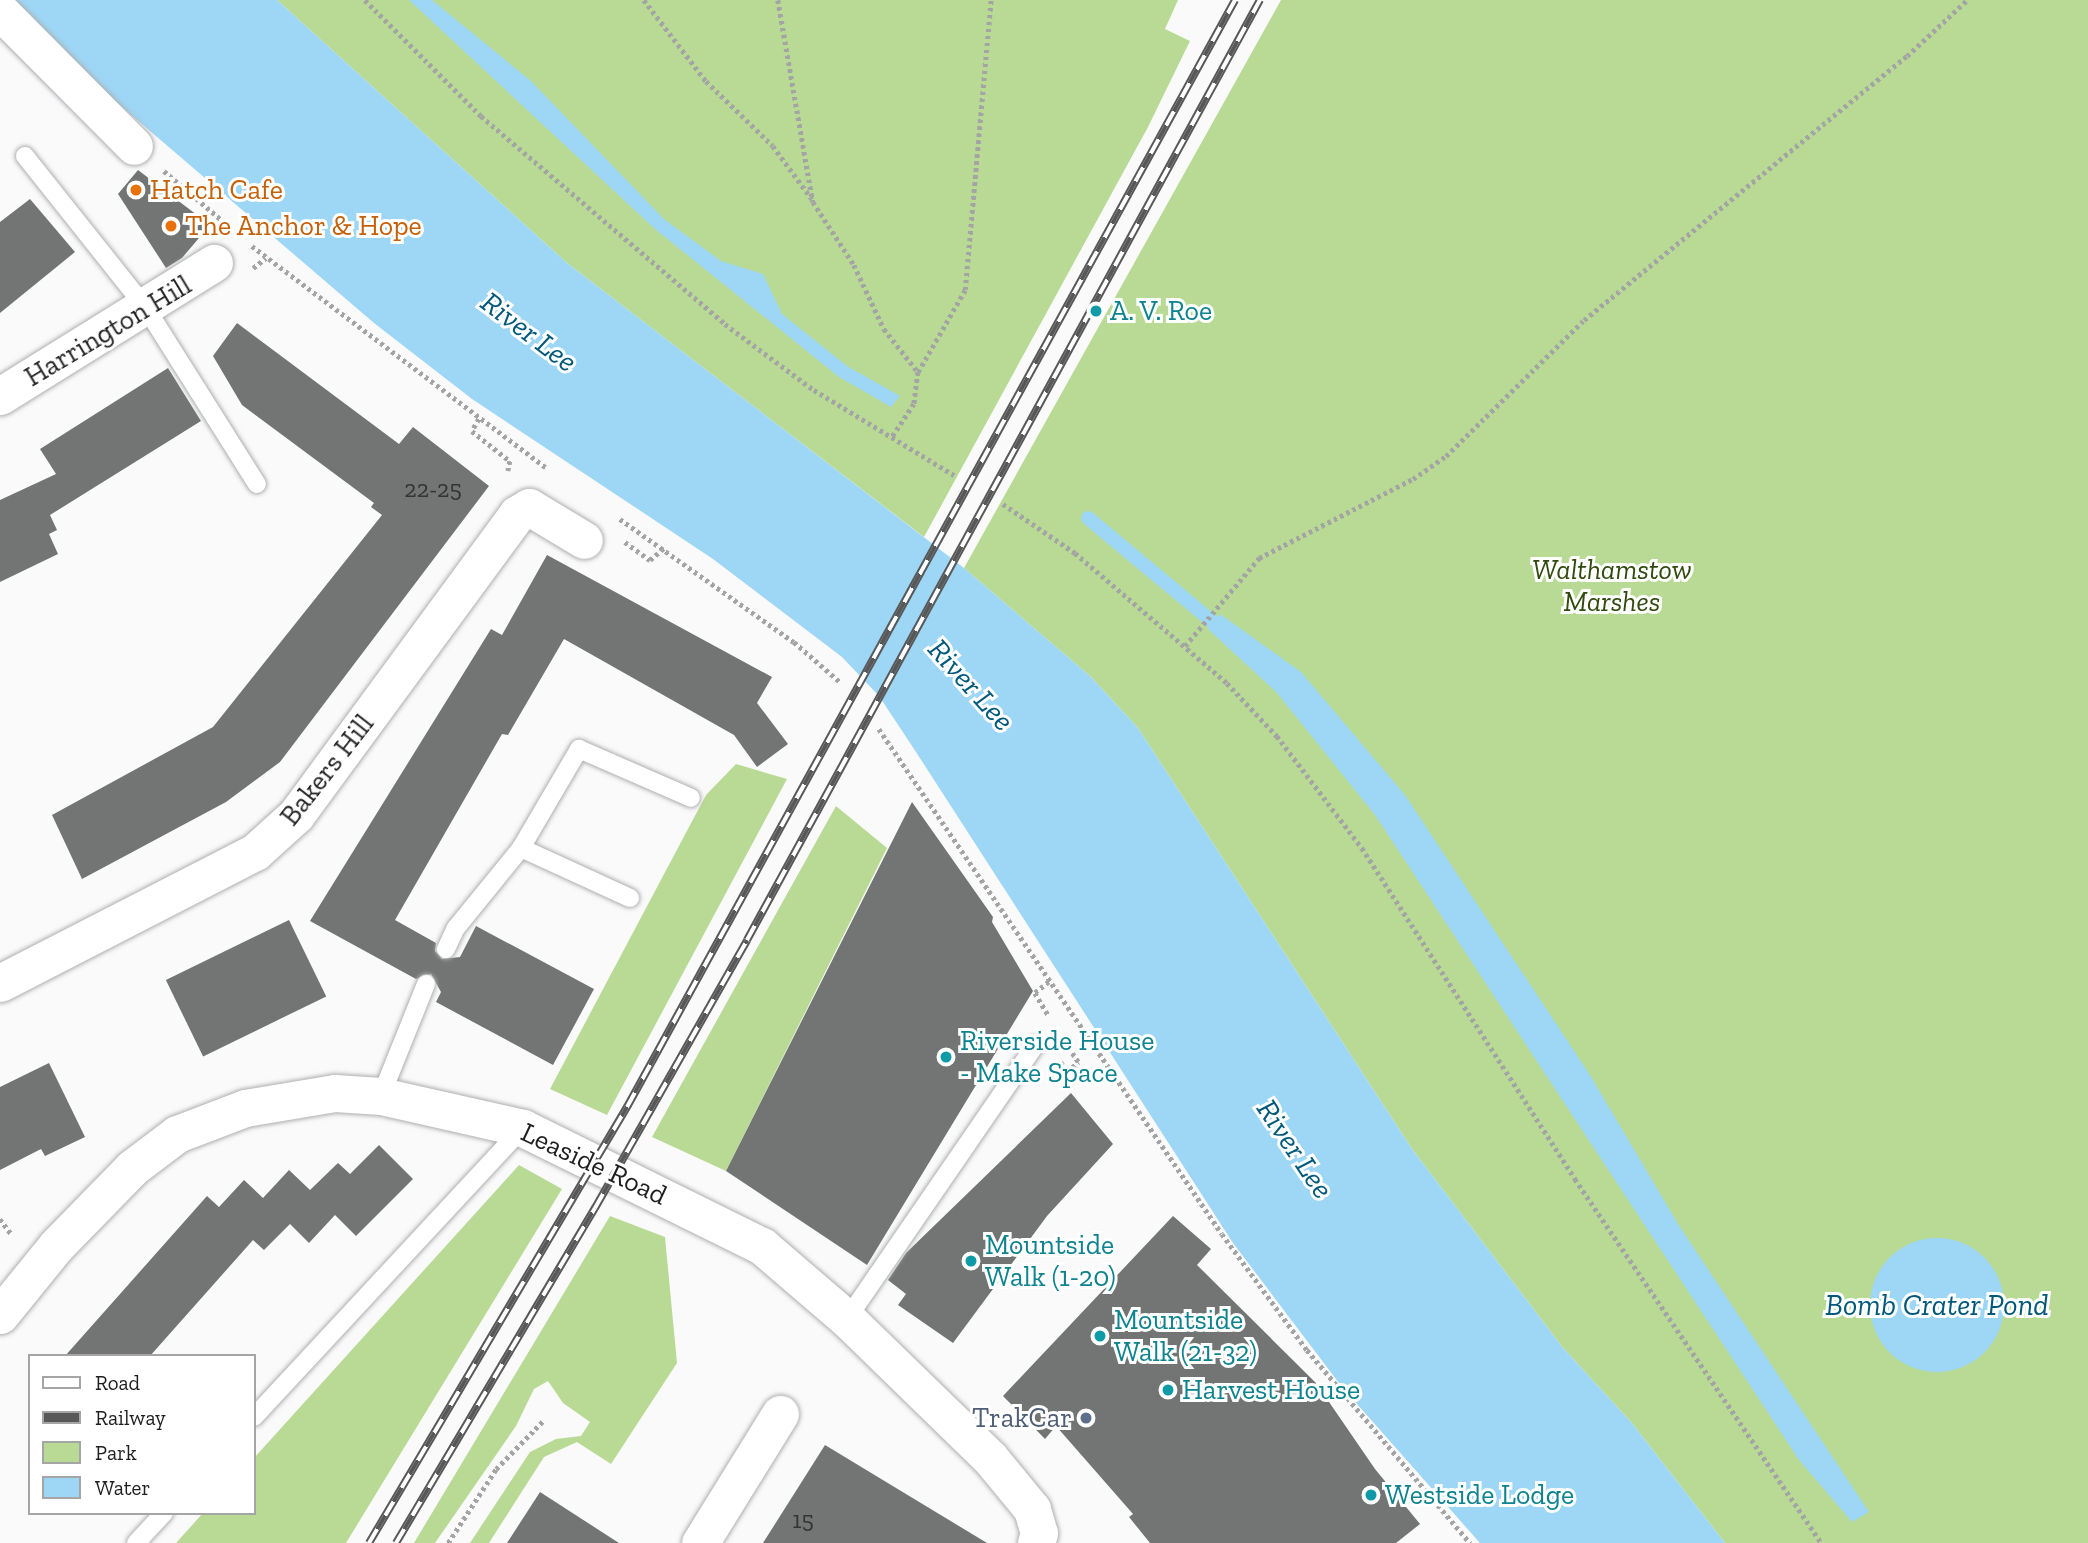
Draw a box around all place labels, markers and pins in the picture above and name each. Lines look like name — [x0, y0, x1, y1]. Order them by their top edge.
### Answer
place label: Hatch Cafe — [150, 173, 283, 207]
marker: Hatch Cafe — [128, 182, 144, 198]
place label: The Anchor & Hope — [185, 209, 423, 243]
marker: The Anchor & Hope — [163, 218, 179, 234]
place label: A. V. Roe — [1110, 294, 1213, 328]
marker: A. V. Roe — [1088, 303, 1104, 319]
place label: Riverside House - Make Space — [960, 1024, 1154, 1090]
marker: Riverside House - Make Space — [938, 1049, 954, 1065]
place label: Mountside Walk (1-20) — [985, 1228, 1116, 1294]
marker: Mountside Walk (1-20) — [963, 1253, 979, 1269]
place label: Mountside Walk (21-32) — [1114, 1303, 1257, 1369]
marker: Mountside Walk (21-32) — [1092, 1328, 1108, 1344]
place label: Harvest House — [1182, 1373, 1360, 1407]
marker: Harvest House — [1160, 1382, 1176, 1398]
place label: TrakCar — [972, 1401, 1072, 1435]
marker: TrakCar — [1078, 1410, 1094, 1426]
place label: Westside Lodge — [1385, 1478, 1574, 1512]
marker: Westside Lodge — [1363, 1487, 1379, 1503]

